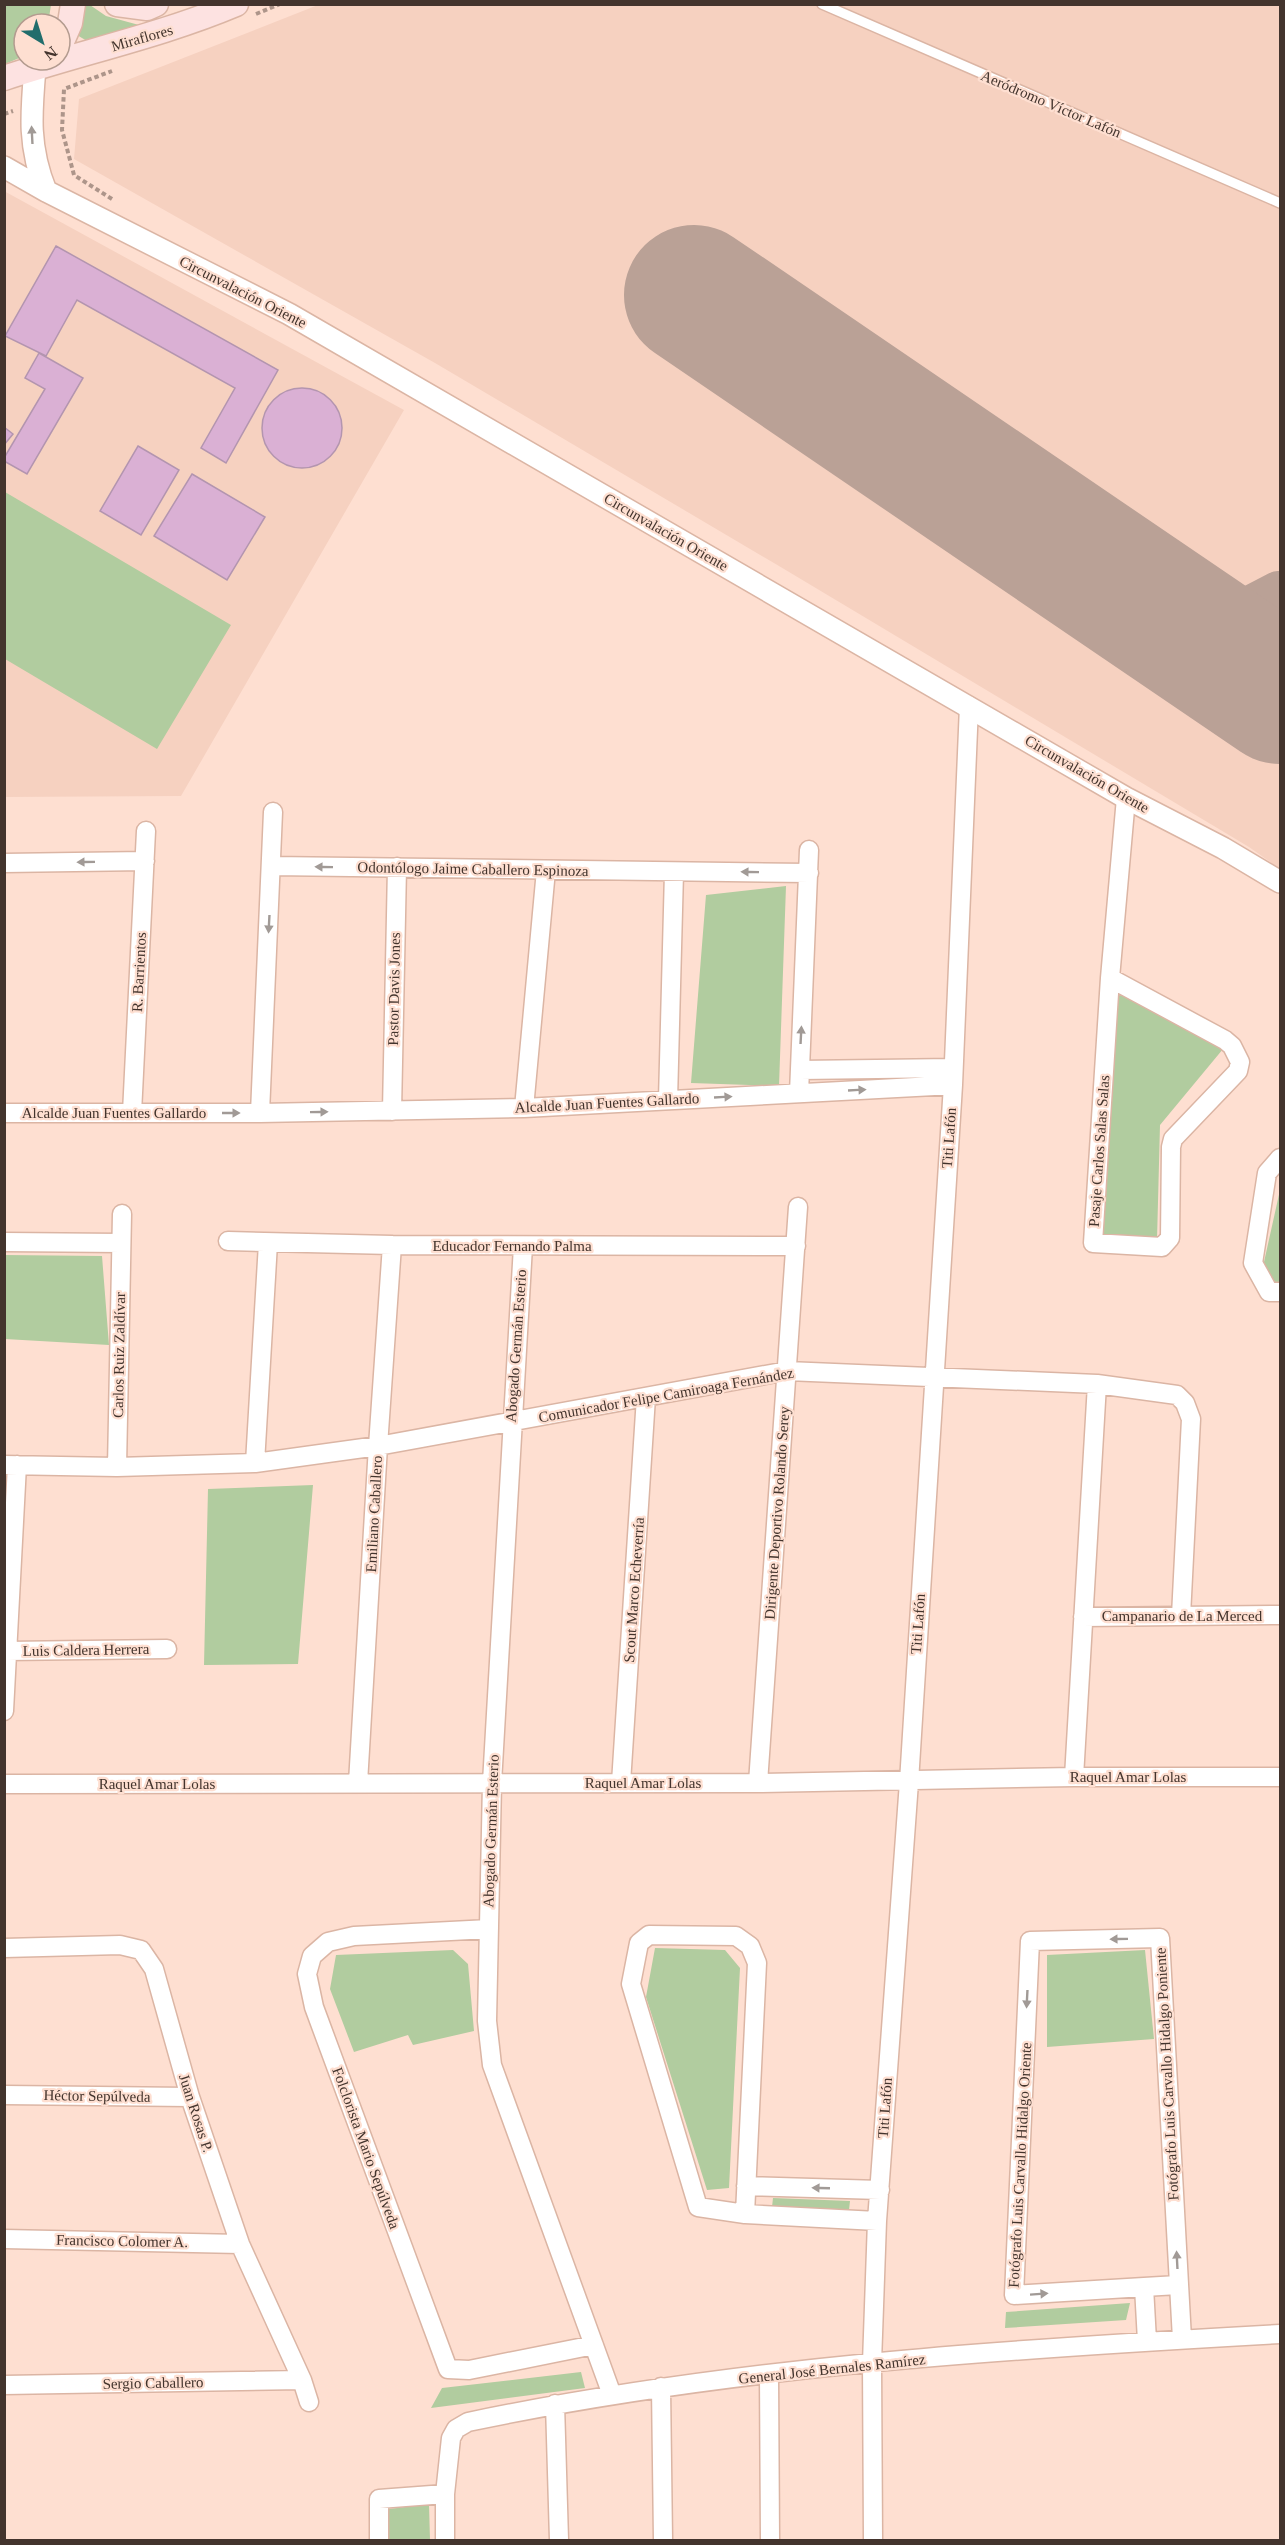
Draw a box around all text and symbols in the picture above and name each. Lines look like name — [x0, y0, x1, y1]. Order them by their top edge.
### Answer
north arrow — [12, 12, 72, 72]
street label: Miraflores — [109, 22, 175, 54]
text: N — [41, 43, 61, 64]
street label: Aeródromo Víctor Lafón — [979, 67, 1124, 141]
one-way arrow — [27, 125, 36, 144]
street label: Circunvalación Oriente — [177, 253, 309, 331]
street label: Circunvalación Oriente — [601, 490, 731, 574]
street label: Circunvalación Oriente — [1022, 732, 1152, 816]
one-way arrow — [77, 857, 96, 867]
street label: Odontólogo Jaime Caballero Espinoza — [357, 859, 589, 879]
one-way arrow — [315, 862, 334, 871]
one-way arrow — [741, 868, 760, 877]
one-way arrow — [265, 915, 274, 934]
street label: R. Barrientos — [129, 931, 149, 1012]
street label: Pastor Davis Jones — [385, 932, 403, 1046]
one-way arrow — [797, 1025, 806, 1044]
street label: Pasaje Carlos Salas Salas — [1086, 1074, 1112, 1227]
one-way arrow — [848, 1085, 867, 1095]
street label: Alcalde Juan Fuentes Gallardo — [514, 1090, 700, 1116]
one-way arrow — [714, 1093, 733, 1102]
street label: Alcalde Juan Fuentes Gallardo — [22, 1105, 206, 1121]
one-way arrow — [309, 1107, 328, 1117]
street label: Titi Lafón — [939, 1107, 959, 1169]
one-way arrow — [221, 1108, 240, 1118]
street label: Educador Fernando Palma — [432, 1238, 592, 1254]
street label: Abogado Germán Esterio — [503, 1269, 529, 1423]
street label: Carlos Ruiz Zaldívar — [110, 1292, 128, 1418]
street label: Comunicador Felipe Camiroaga Fernández — [537, 1365, 795, 1425]
street label: Dirigente Deportivo Rolando Serey — [762, 1405, 792, 1620]
street label: Emiliano Caballero — [363, 1455, 385, 1573]
street label: Scout Marco Echeverría — [621, 1516, 647, 1663]
street label: Titi Lafón — [908, 1593, 928, 1655]
street label: Campanario de La Merced — [1102, 1608, 1263, 1624]
street label: Luis Caldera Herrera — [23, 1641, 150, 1659]
street label: Abogado Germán Esterio — [480, 1754, 502, 1908]
street label: Raquel Amar Lolas — [1070, 1769, 1186, 1785]
street label: Raquel Amar Lolas — [585, 1775, 701, 1791]
street label: Raquel Amar Lolas — [99, 1776, 215, 1792]
one-way arrow — [1110, 1934, 1129, 1944]
street label: Fotógrafo Luis Carvallo Hidalgo Poniente — [1152, 1947, 1182, 2201]
one-way arrow — [1023, 1990, 1032, 2009]
street label: Fotógrafo Luis Carvallo Hidalgo Oriente — [1006, 2042, 1034, 2288]
street label: Folclorista Mario Sepúlveda — [329, 2065, 403, 2231]
street label: Juan Rosas P. — [176, 2072, 216, 2154]
street label: Titi Lafón — [875, 2077, 895, 2139]
street label: Héctor Sepúlveda — [43, 2087, 151, 2105]
one-way arrow — [812, 2183, 831, 2193]
street label: Francisco Colomer A. — [56, 2232, 188, 2250]
one-way arrow — [1173, 2250, 1182, 2269]
one-way arrow — [1029, 2289, 1048, 2298]
street label: General José Bernales Ramírez — [738, 2351, 927, 2387]
street label: Sergio Caballero — [102, 2374, 204, 2392]

